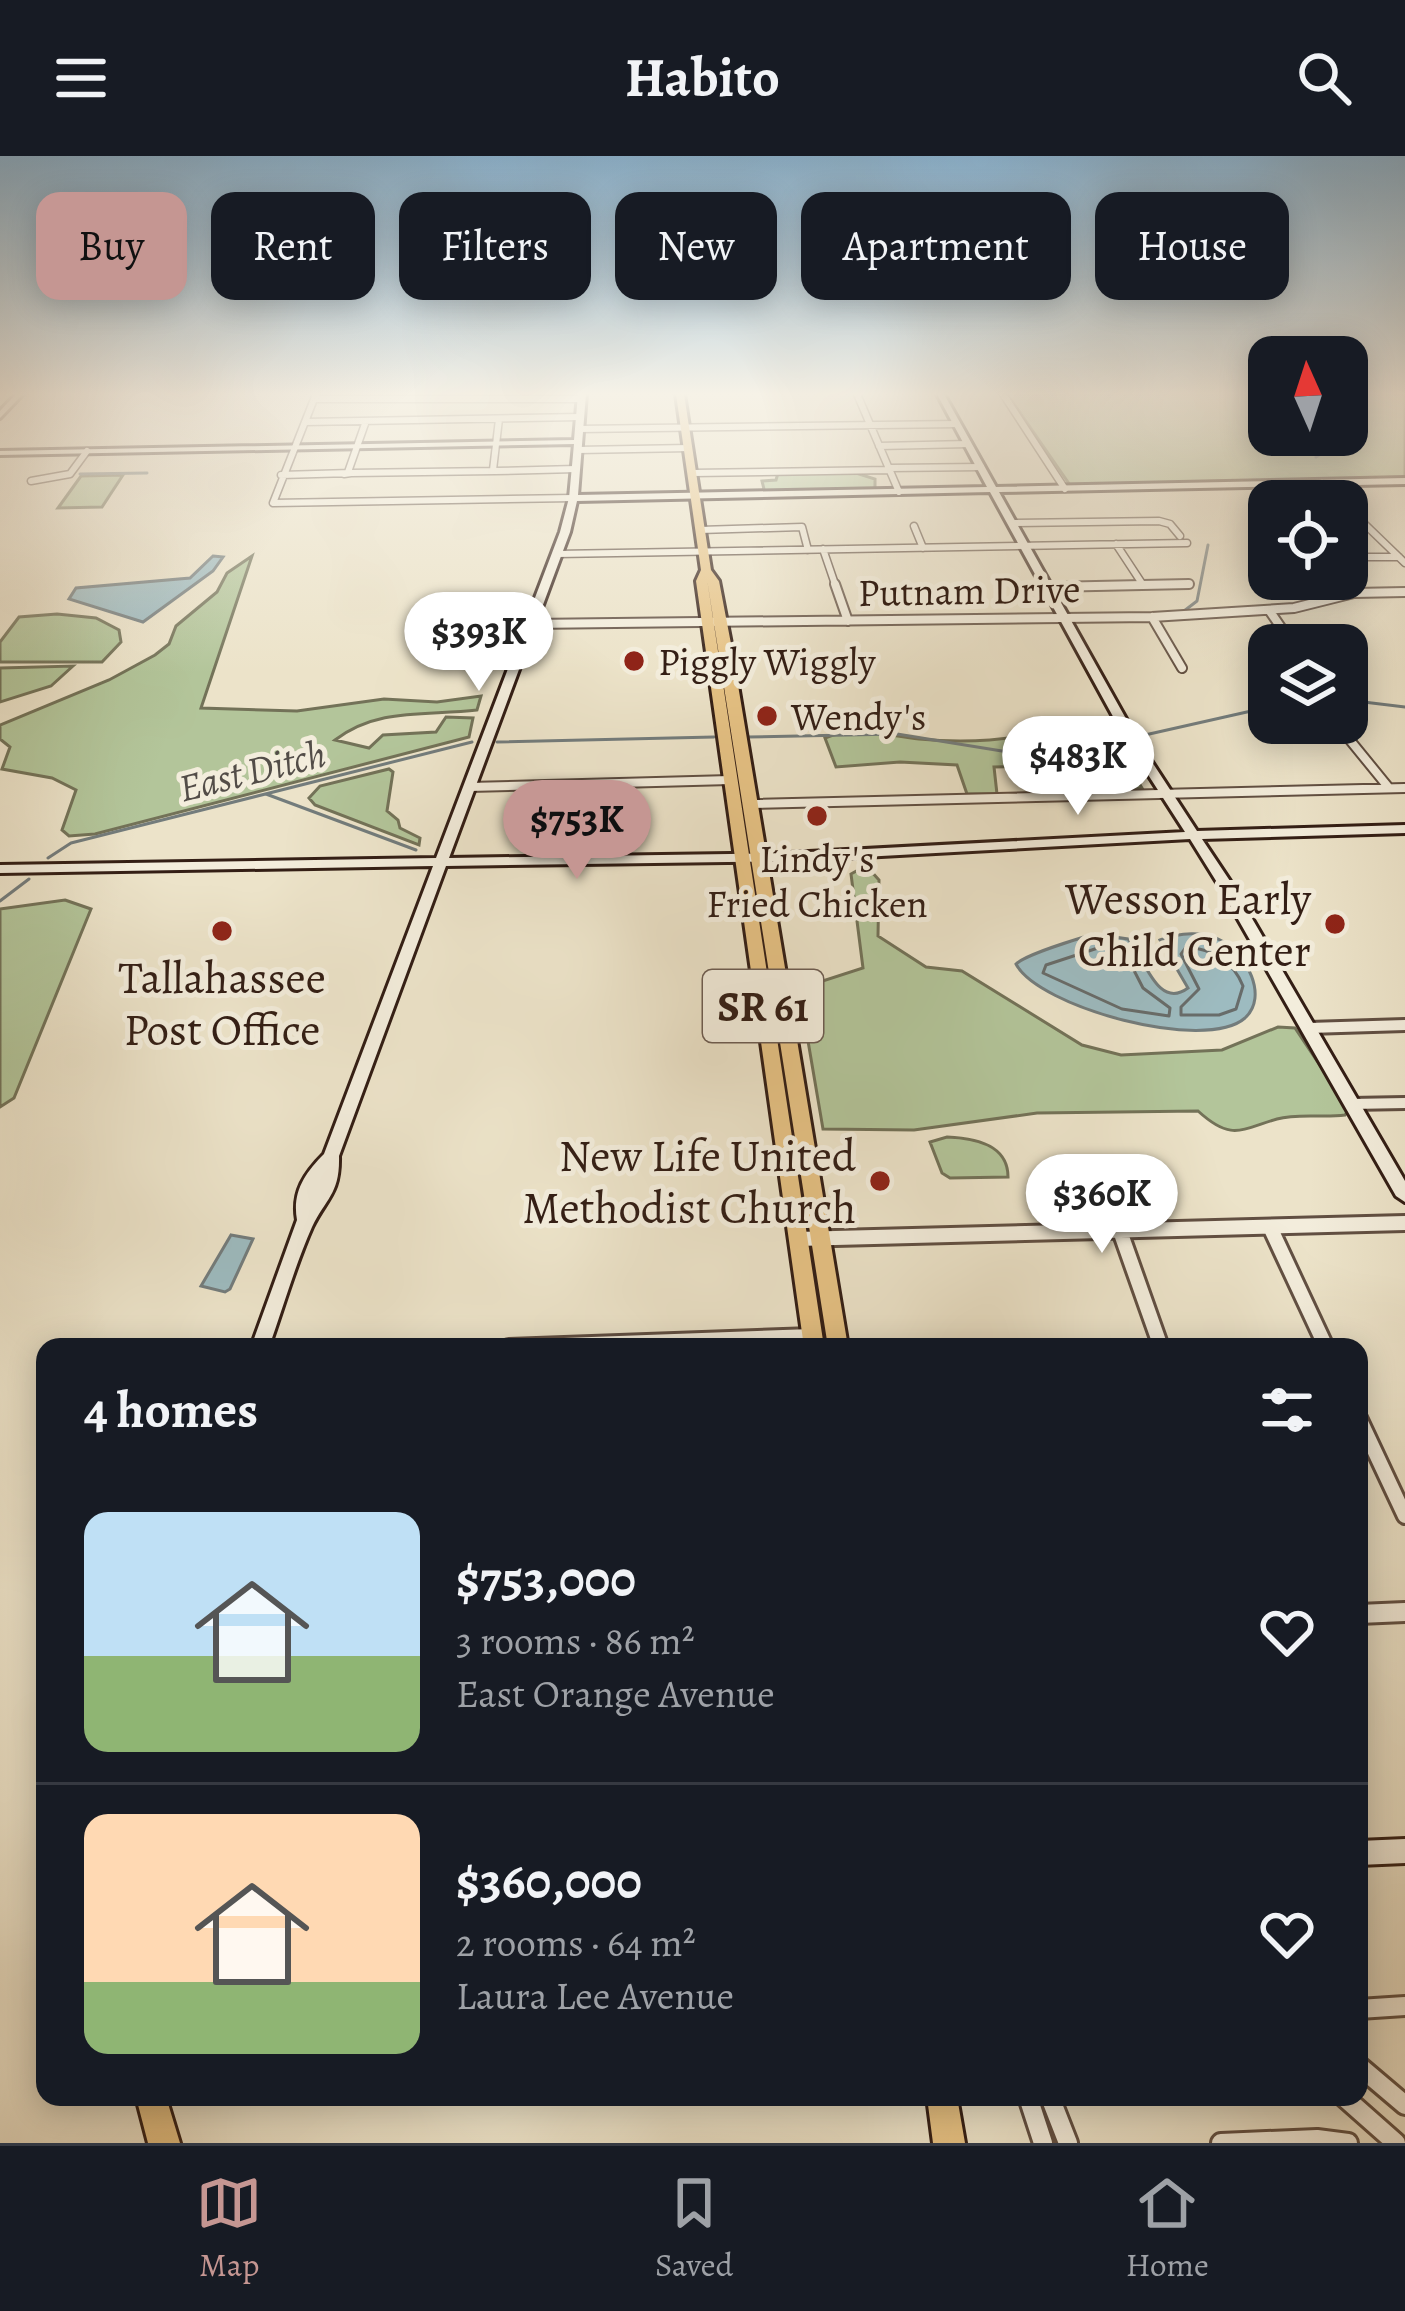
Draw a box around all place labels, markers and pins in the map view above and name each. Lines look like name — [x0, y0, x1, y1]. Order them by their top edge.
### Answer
pin: $393K — [395, 592, 563, 694]
place label: Piggly Wiggly — [658, 635, 876, 688]
marker: Piggly Wiggly — [621, 648, 647, 674]
place label: Wendy's — [790, 690, 927, 743]
marker: Wendy's — [754, 703, 780, 729]
pin: $483K — [994, 716, 1162, 818]
pin: $753K — [493, 780, 661, 882]
marker: Lindy's Fried Chicken — [804, 803, 830, 829]
place label: Lindy's Fried Chicken — [706, 832, 928, 930]
place label: Wesson Early Child Center — [1064, 868, 1312, 982]
marker: Wesson Early Child Center — [1322, 911, 1348, 937]
marker: Tallahassee Post Office — [209, 918, 235, 944]
place label: Tallahassee Post Office — [118, 947, 326, 1061]
place label: New Life United Methodist Church — [522, 1125, 857, 1239]
pin: $360K — [1018, 1154, 1186, 1256]
marker: New Life United Methodist Church — [867, 1168, 893, 1194]

